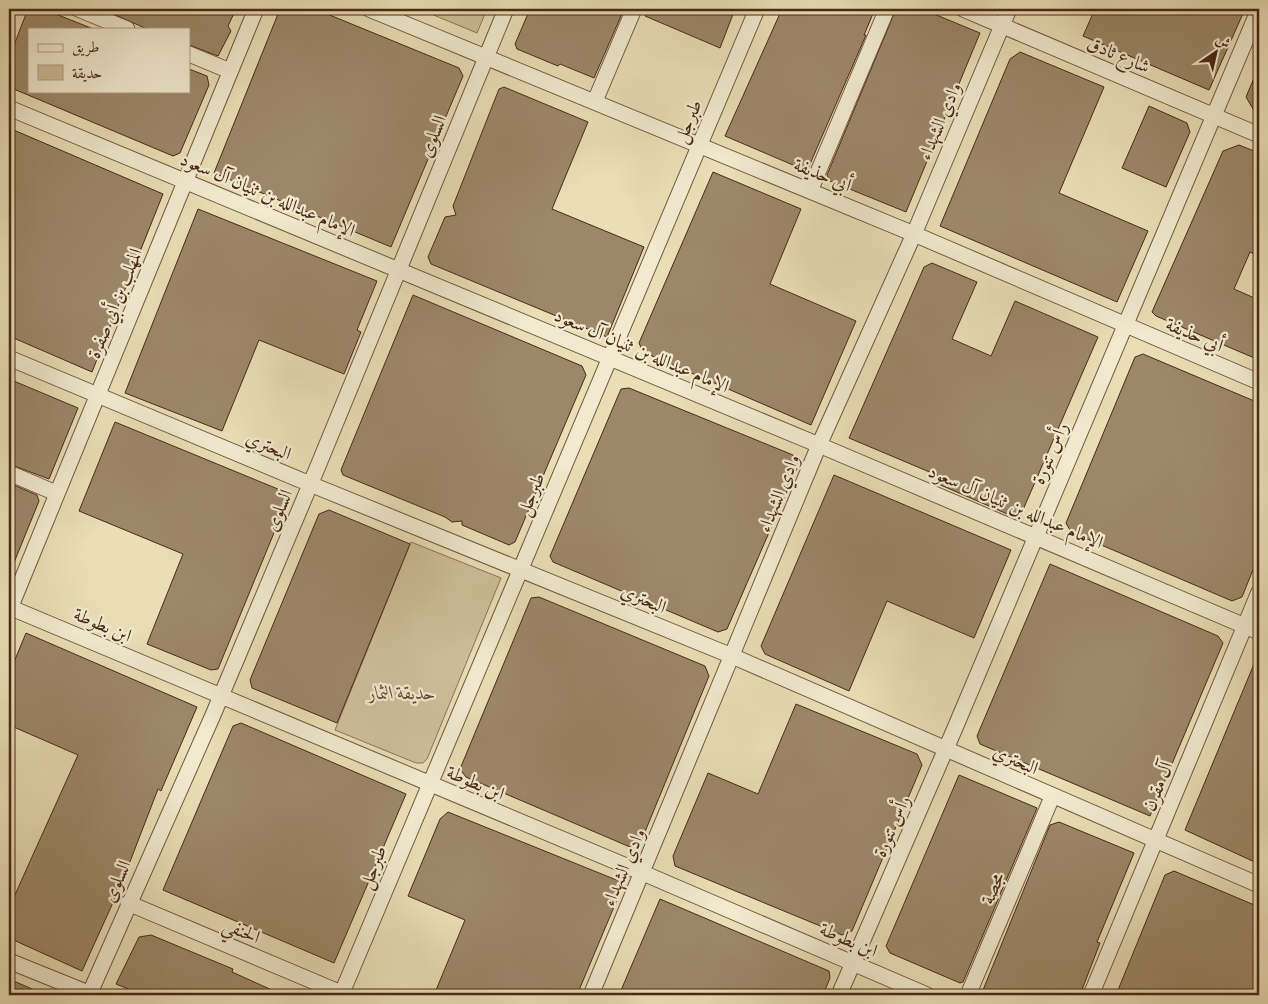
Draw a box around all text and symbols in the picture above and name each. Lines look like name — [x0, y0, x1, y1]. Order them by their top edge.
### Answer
legend — [28, 28, 190, 92]
north arrow — [1190, 28, 1240, 78]
street label: شارع ثادق — [1082, 31, 1154, 82]
text: ش — [1211, 31, 1234, 54]
text: طريق — [72, 38, 99, 59]
text: حديقة — [72, 64, 102, 85]
street label: وادي الشهداء — [913, 79, 970, 165]
street label: طبرجل — [668, 96, 710, 148]
street label: السلوى — [414, 112, 454, 162]
street label: الإمام عبدالله بن ثنيان آل سعود — [175, 147, 359, 246]
street label: أبي حذيفة — [789, 152, 856, 200]
street label: المهلب بن أبي صفرة — [81, 244, 151, 363]
street label: الإمام عبدالله بن ثنيان آل سعود — [549, 303, 733, 402]
street label: أبي حذيفة — [1161, 311, 1228, 361]
street label: رأس تنورة — [1025, 418, 1076, 489]
street label: البحتري — [241, 426, 295, 469]
street label: وادي الشهداء — [752, 451, 808, 537]
street label: الإمام عبدالله بن ثنيان آل سعود — [923, 459, 1107, 558]
street label: طبرجل — [511, 469, 553, 521]
street label: السلوى — [259, 486, 300, 536]
street label: البحتري — [616, 579, 670, 622]
street label: ابن بطوطة — [69, 602, 135, 650]
park label: حديقة الثمار — [366, 681, 436, 707]
street label: البحتري — [988, 739, 1042, 783]
street label: آل مقرن — [1137, 756, 1181, 815]
street label: ابن بطوطة — [442, 760, 508, 808]
street label: رأس تنورة — [867, 791, 918, 862]
street label: وادي الشهداء — [597, 825, 654, 911]
street label: طبرجل — [353, 842, 394, 893]
street label: السلوى — [97, 857, 139, 907]
street label: مجصة — [976, 868, 1012, 909]
street label: الحنفي — [217, 912, 264, 955]
street label: ابن بطوطة — [815, 917, 881, 965]

